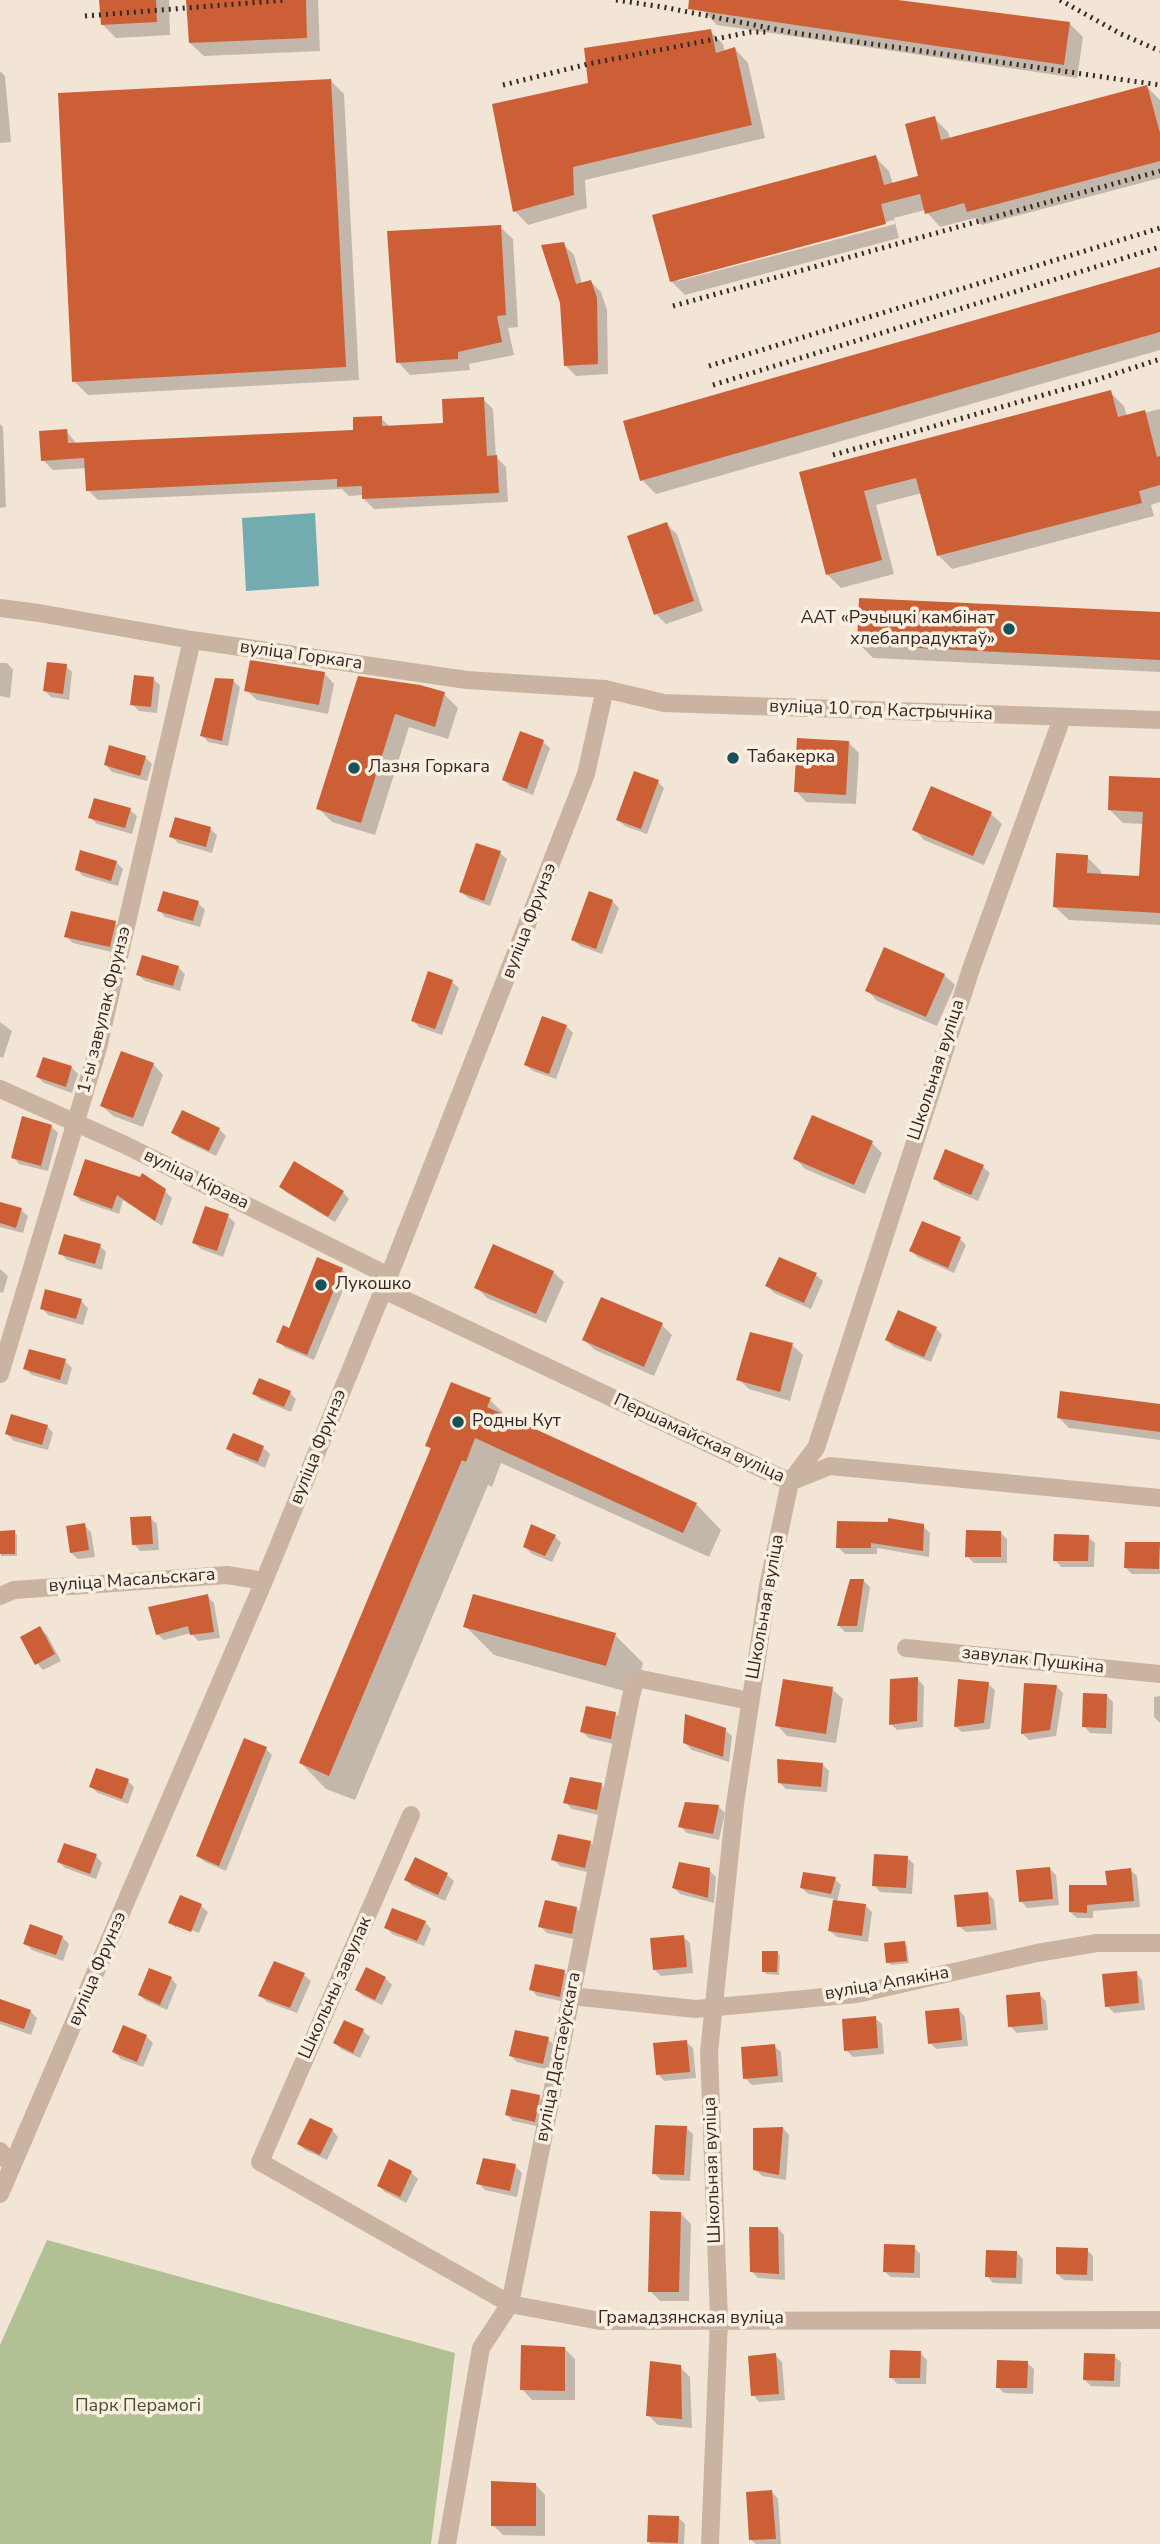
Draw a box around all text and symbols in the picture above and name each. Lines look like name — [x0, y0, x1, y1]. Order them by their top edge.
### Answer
place label: ААТ «Рэчыцкі камбінат хлебапрадуктаў» — [800, 608, 995, 650]
marker: ААТ «Рэчыцкі камбінат хлебапрадуктаў» — [1001, 621, 1017, 637]
street label: вуліца Горкага — [238, 637, 364, 675]
street label: вуліца 10 год Кастрычніка — [769, 696, 993, 726]
place label: Табакерка — [747, 747, 835, 769]
marker: Табакерка — [725, 750, 741, 766]
place label: Лазня Горкага — [368, 757, 490, 779]
marker: Лазня Горкага — [346, 760, 362, 776]
street label: вуліца Фрунзэ — [498, 860, 562, 982]
street label: 1-ы завулак Фрунзэ — [74, 924, 136, 1096]
street label: Школьная вуліца — [904, 997, 970, 1143]
street label: вуліца Кірава — [140, 1145, 252, 1215]
place label: Лукошко — [335, 1274, 411, 1296]
marker: Лукошко — [313, 1277, 329, 1293]
street label: вуліца Фрунзэ — [286, 1386, 352, 1508]
street label: Першамайская вуліца — [610, 1390, 788, 1488]
place label: Родны Кут — [472, 1411, 561, 1433]
marker: Родны Кут — [450, 1414, 466, 1430]
street label: Школьная вуліца — [743, 1533, 789, 1681]
street label: вуліца Масальскага — [48, 1564, 216, 1598]
street label: завулак Пушкіна — [961, 1643, 1105, 1679]
street label: вуліца Фрунзэ — [64, 1909, 132, 2029]
street label: Школьны завулак — [295, 1913, 377, 2063]
street label: вуліца Апякіна — [823, 1962, 951, 2006]
street label: вуліца Дастаеўскага — [532, 1970, 586, 2144]
street label: Школьная вуліца — [700, 2096, 726, 2244]
street label: Грамадзянская вуліца — [598, 2308, 784, 2330]
park label: Парк Перамогі — [75, 2396, 201, 2418]

